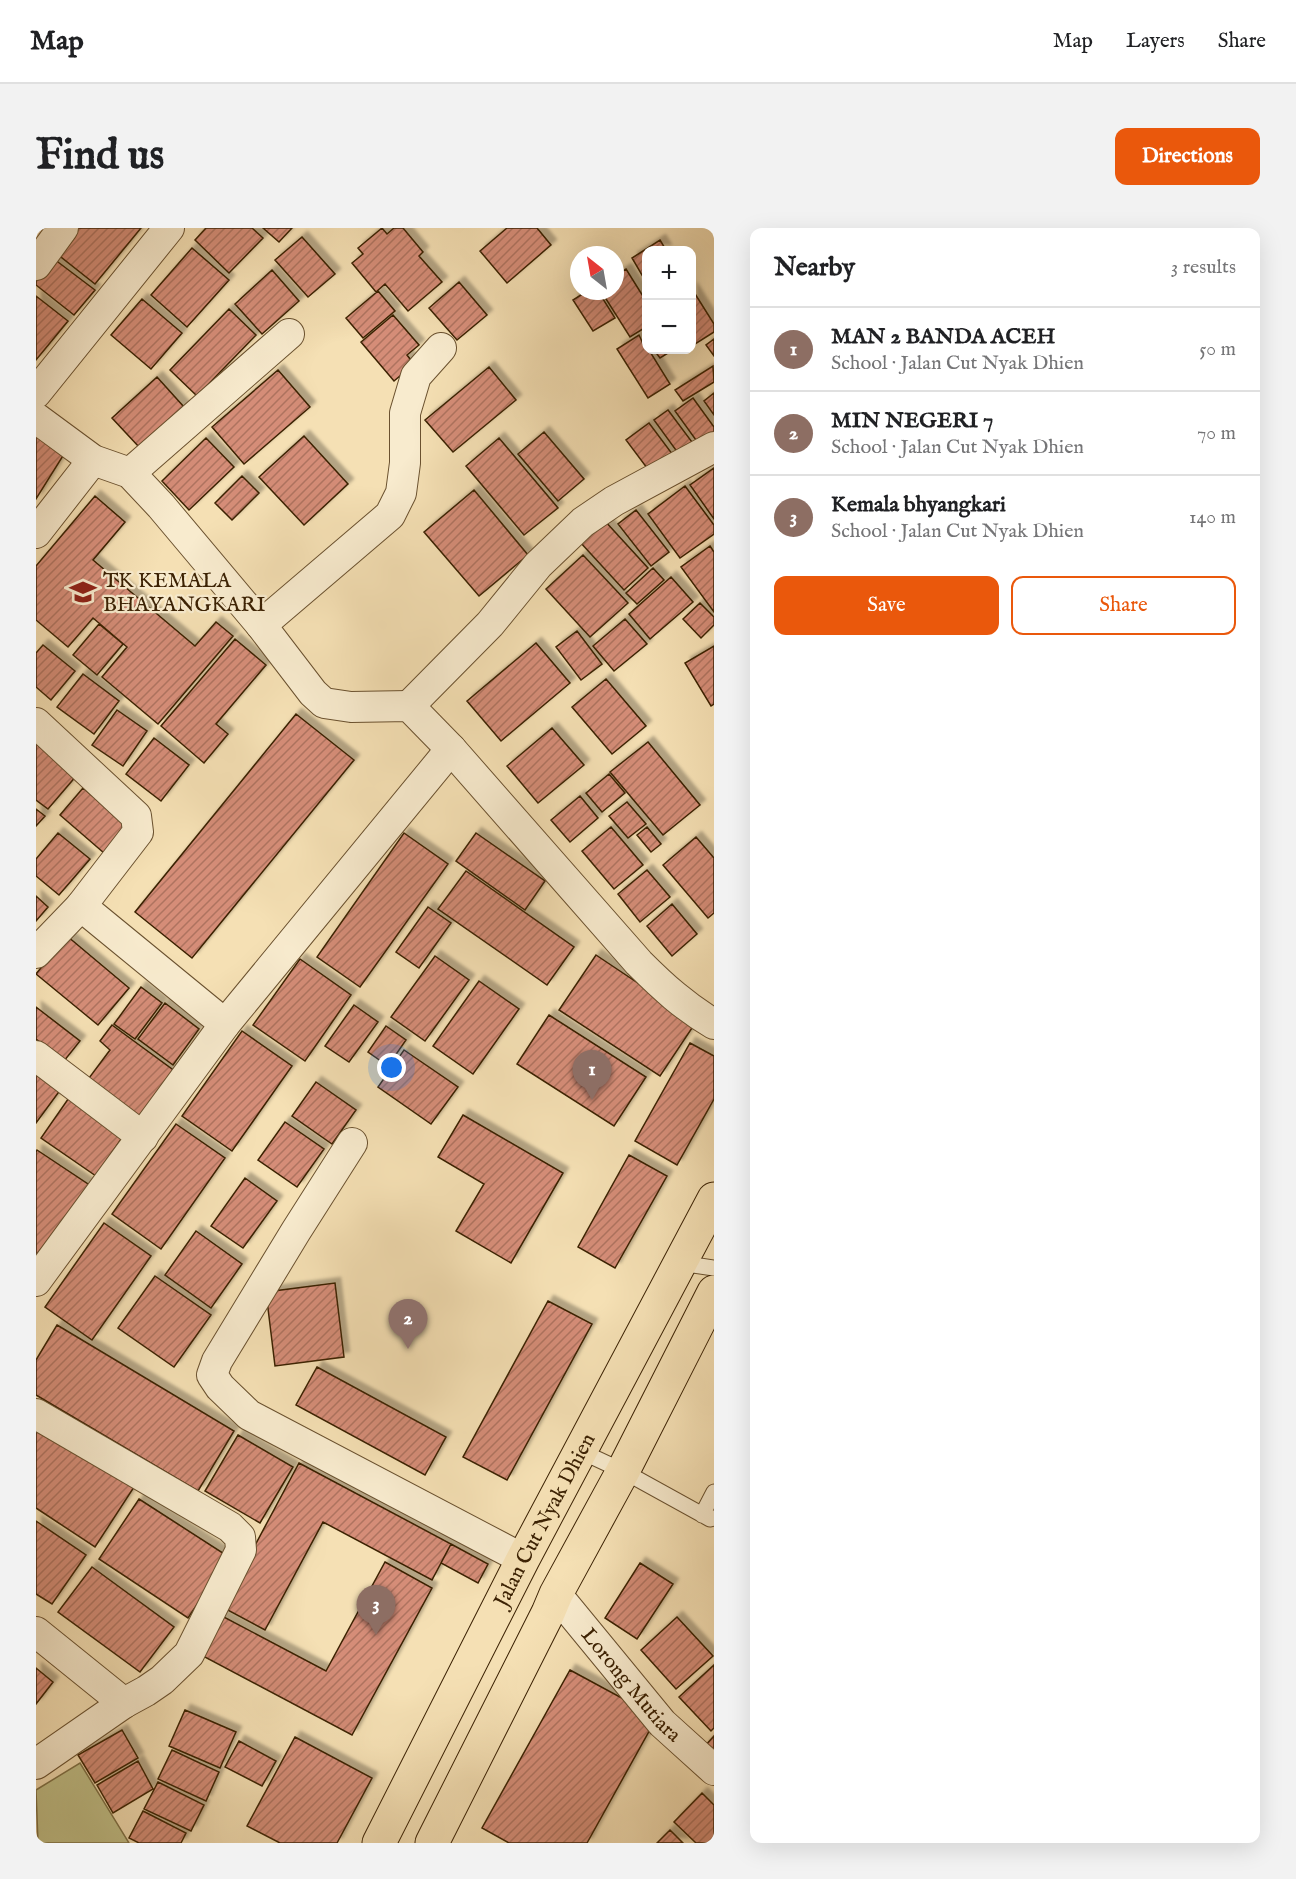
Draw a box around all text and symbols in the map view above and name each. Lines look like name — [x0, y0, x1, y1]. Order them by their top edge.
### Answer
text: Map — [30, 24, 84, 59]
text: Map — [1053, 28, 1093, 55]
text: Layers — [1126, 28, 1185, 55]
text: Share — [1218, 28, 1266, 55]
button: Directions — [1115, 128, 1260, 185]
text: Find us — [36, 130, 164, 183]
north arrow — [570, 246, 624, 300]
map controls — [642, 246, 696, 354]
button: + — [642, 246, 696, 300]
text: Nearby — [774, 251, 855, 284]
text: 3 results — [1171, 255, 1236, 280]
button: − — [642, 300, 696, 354]
text: MAN 2 BANDA ACEH — [831, 323, 1055, 351]
text: 1 — [790, 337, 797, 362]
text: 50 m — [1199, 337, 1236, 362]
text: School · Jalan Cut Nyak Dhien — [831, 351, 1084, 376]
text: MIN NEGERI 7 — [831, 407, 993, 435]
text: 2 — [789, 421, 798, 446]
text: 70 m — [1197, 421, 1236, 446]
text: School · Jalan Cut Nyak Dhien — [831, 435, 1084, 460]
text: Kemala bhyangkari — [831, 491, 1006, 519]
text: 3 — [790, 505, 797, 530]
text: 140 m — [1189, 505, 1236, 530]
text: School · Jalan Cut Nyak Dhien — [831, 519, 1084, 544]
place label: TK KEMALA BHAYANGKARI — [103, 568, 265, 619]
button: Save — [774, 576, 999, 635]
button: Share — [1011, 576, 1236, 635]
school or university icon: TK KEMALA BHAYANGKARI — [68, 577, 98, 607]
pin: 1 — [572, 1050, 612, 1100]
your location — [377, 1053, 406, 1082]
pin: 2 — [388, 1300, 428, 1349]
street label: Jalan Cut Nyak Dhien — [488, 1429, 602, 1614]
pin: 3 — [356, 1586, 396, 1635]
street label: Lorong Mutiara — [574, 1623, 687, 1749]

